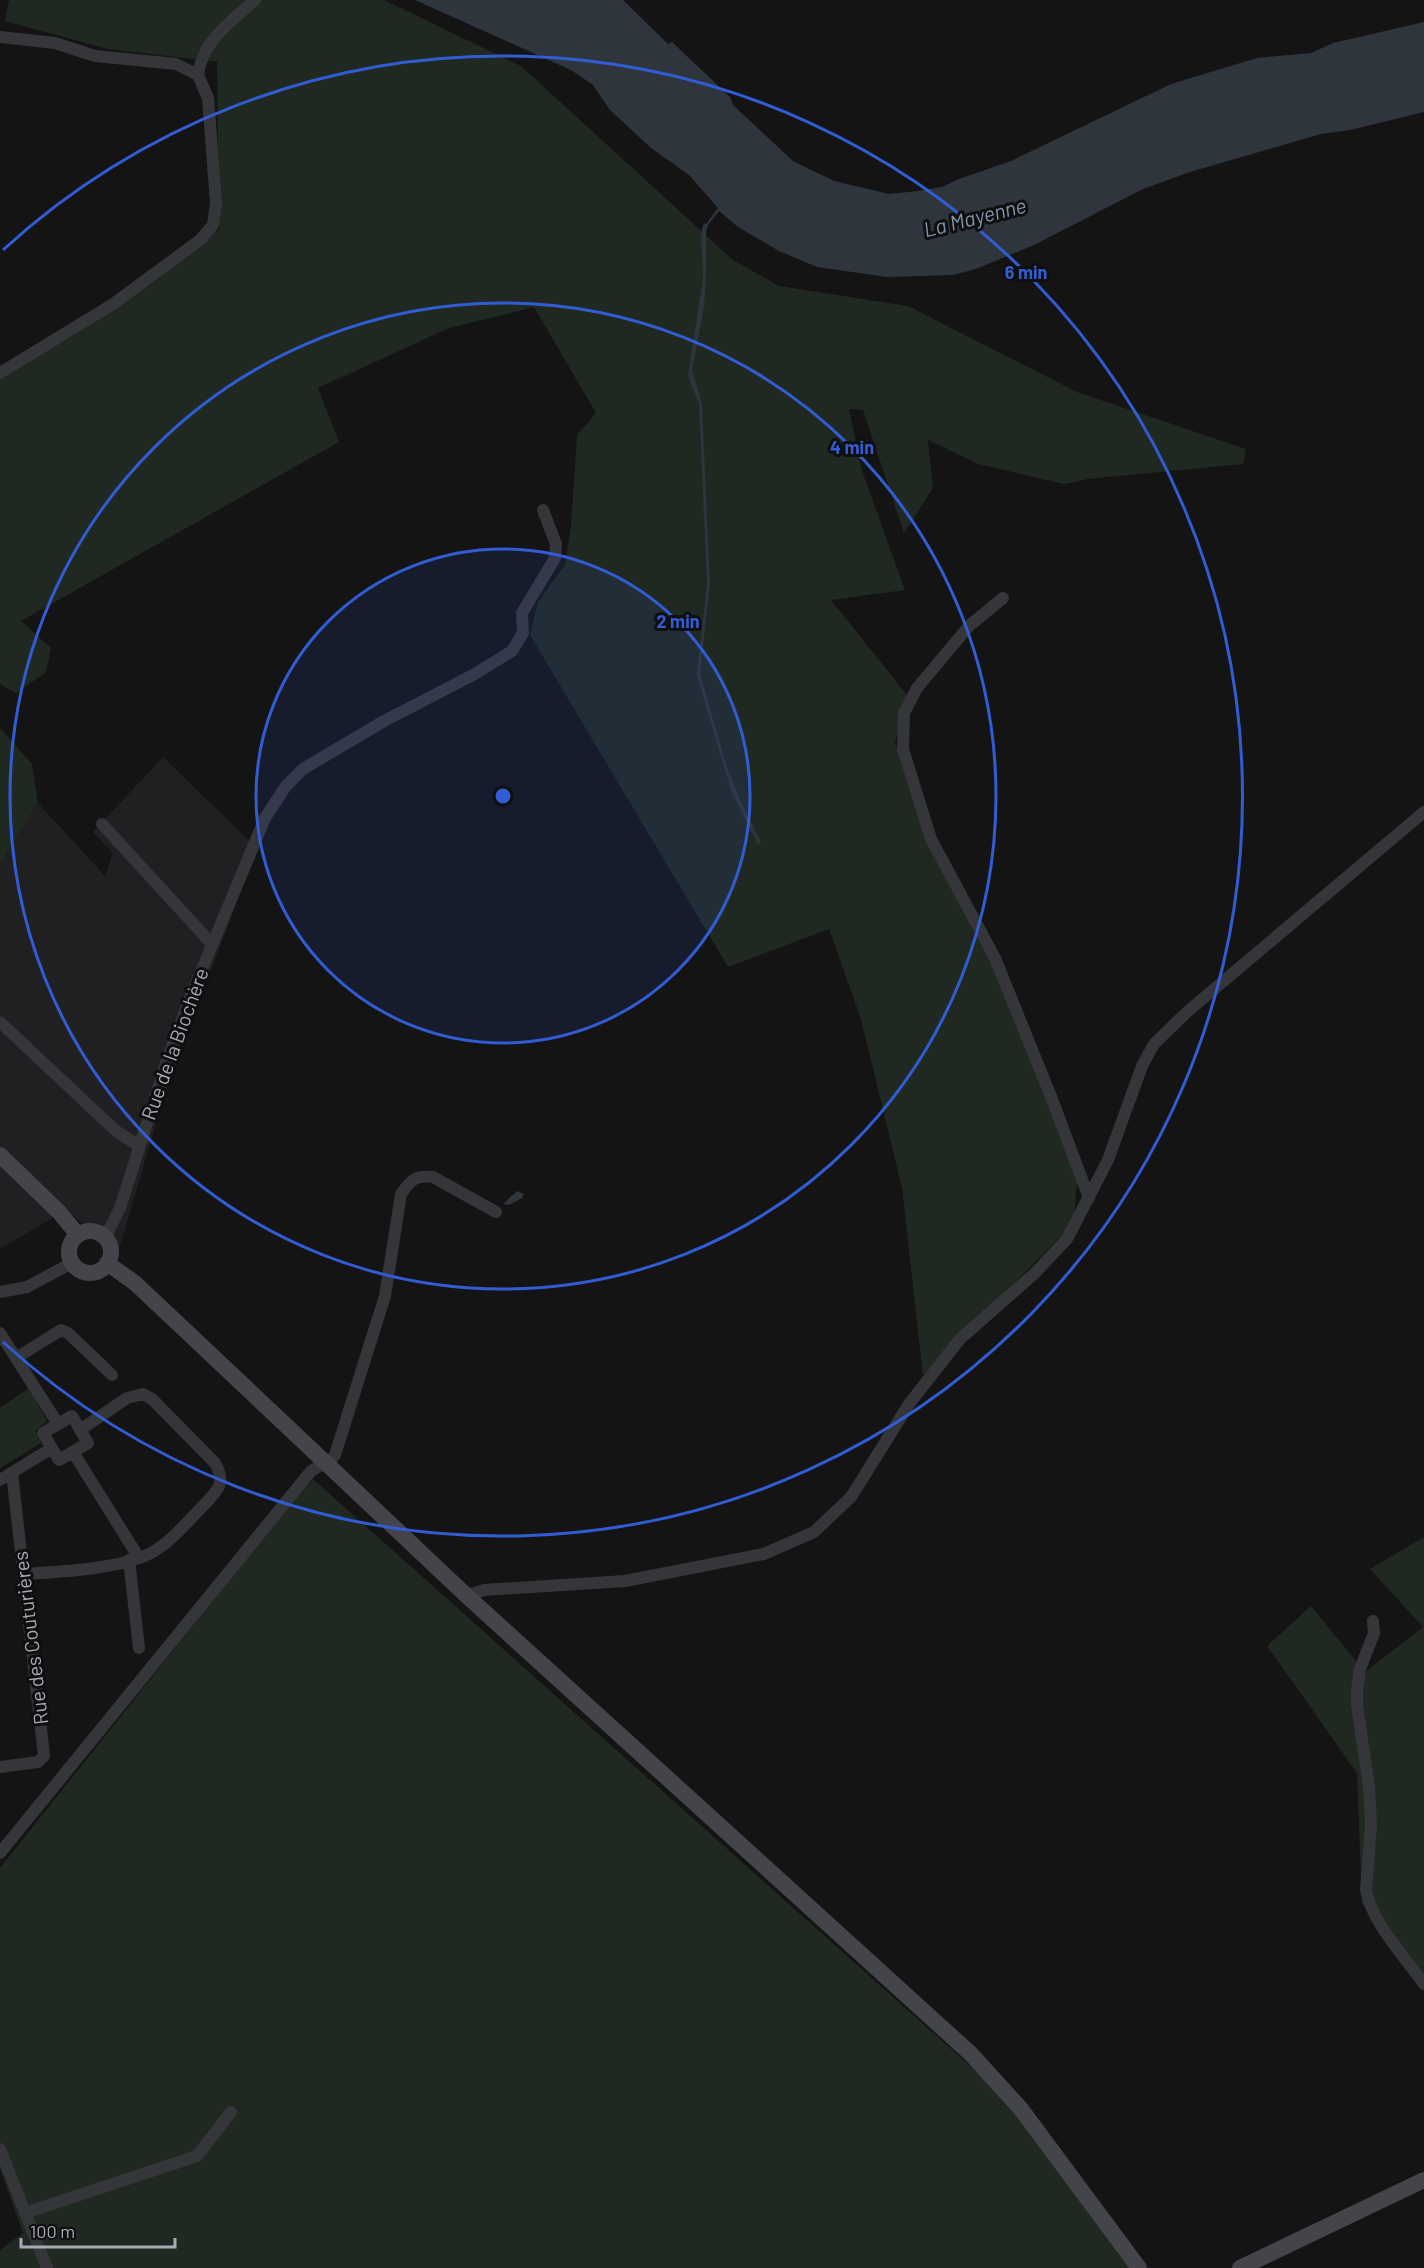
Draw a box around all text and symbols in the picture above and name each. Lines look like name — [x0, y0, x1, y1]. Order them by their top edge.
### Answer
water label: La Mayenne — [921, 192, 1029, 241]
text: 6 min — [1005, 261, 1047, 283]
text: 4 min — [830, 436, 874, 458]
text: 2 min — [656, 610, 700, 632]
centre of rings — [493, 786, 513, 806]
street label: Rue de la Biochère — [135, 964, 213, 1123]
street label: Rue des Couturières — [7, 1550, 53, 1726]
scale bar — [21, 2211, 176, 2249]
text: 100 m — [30, 2220, 75, 2242]

